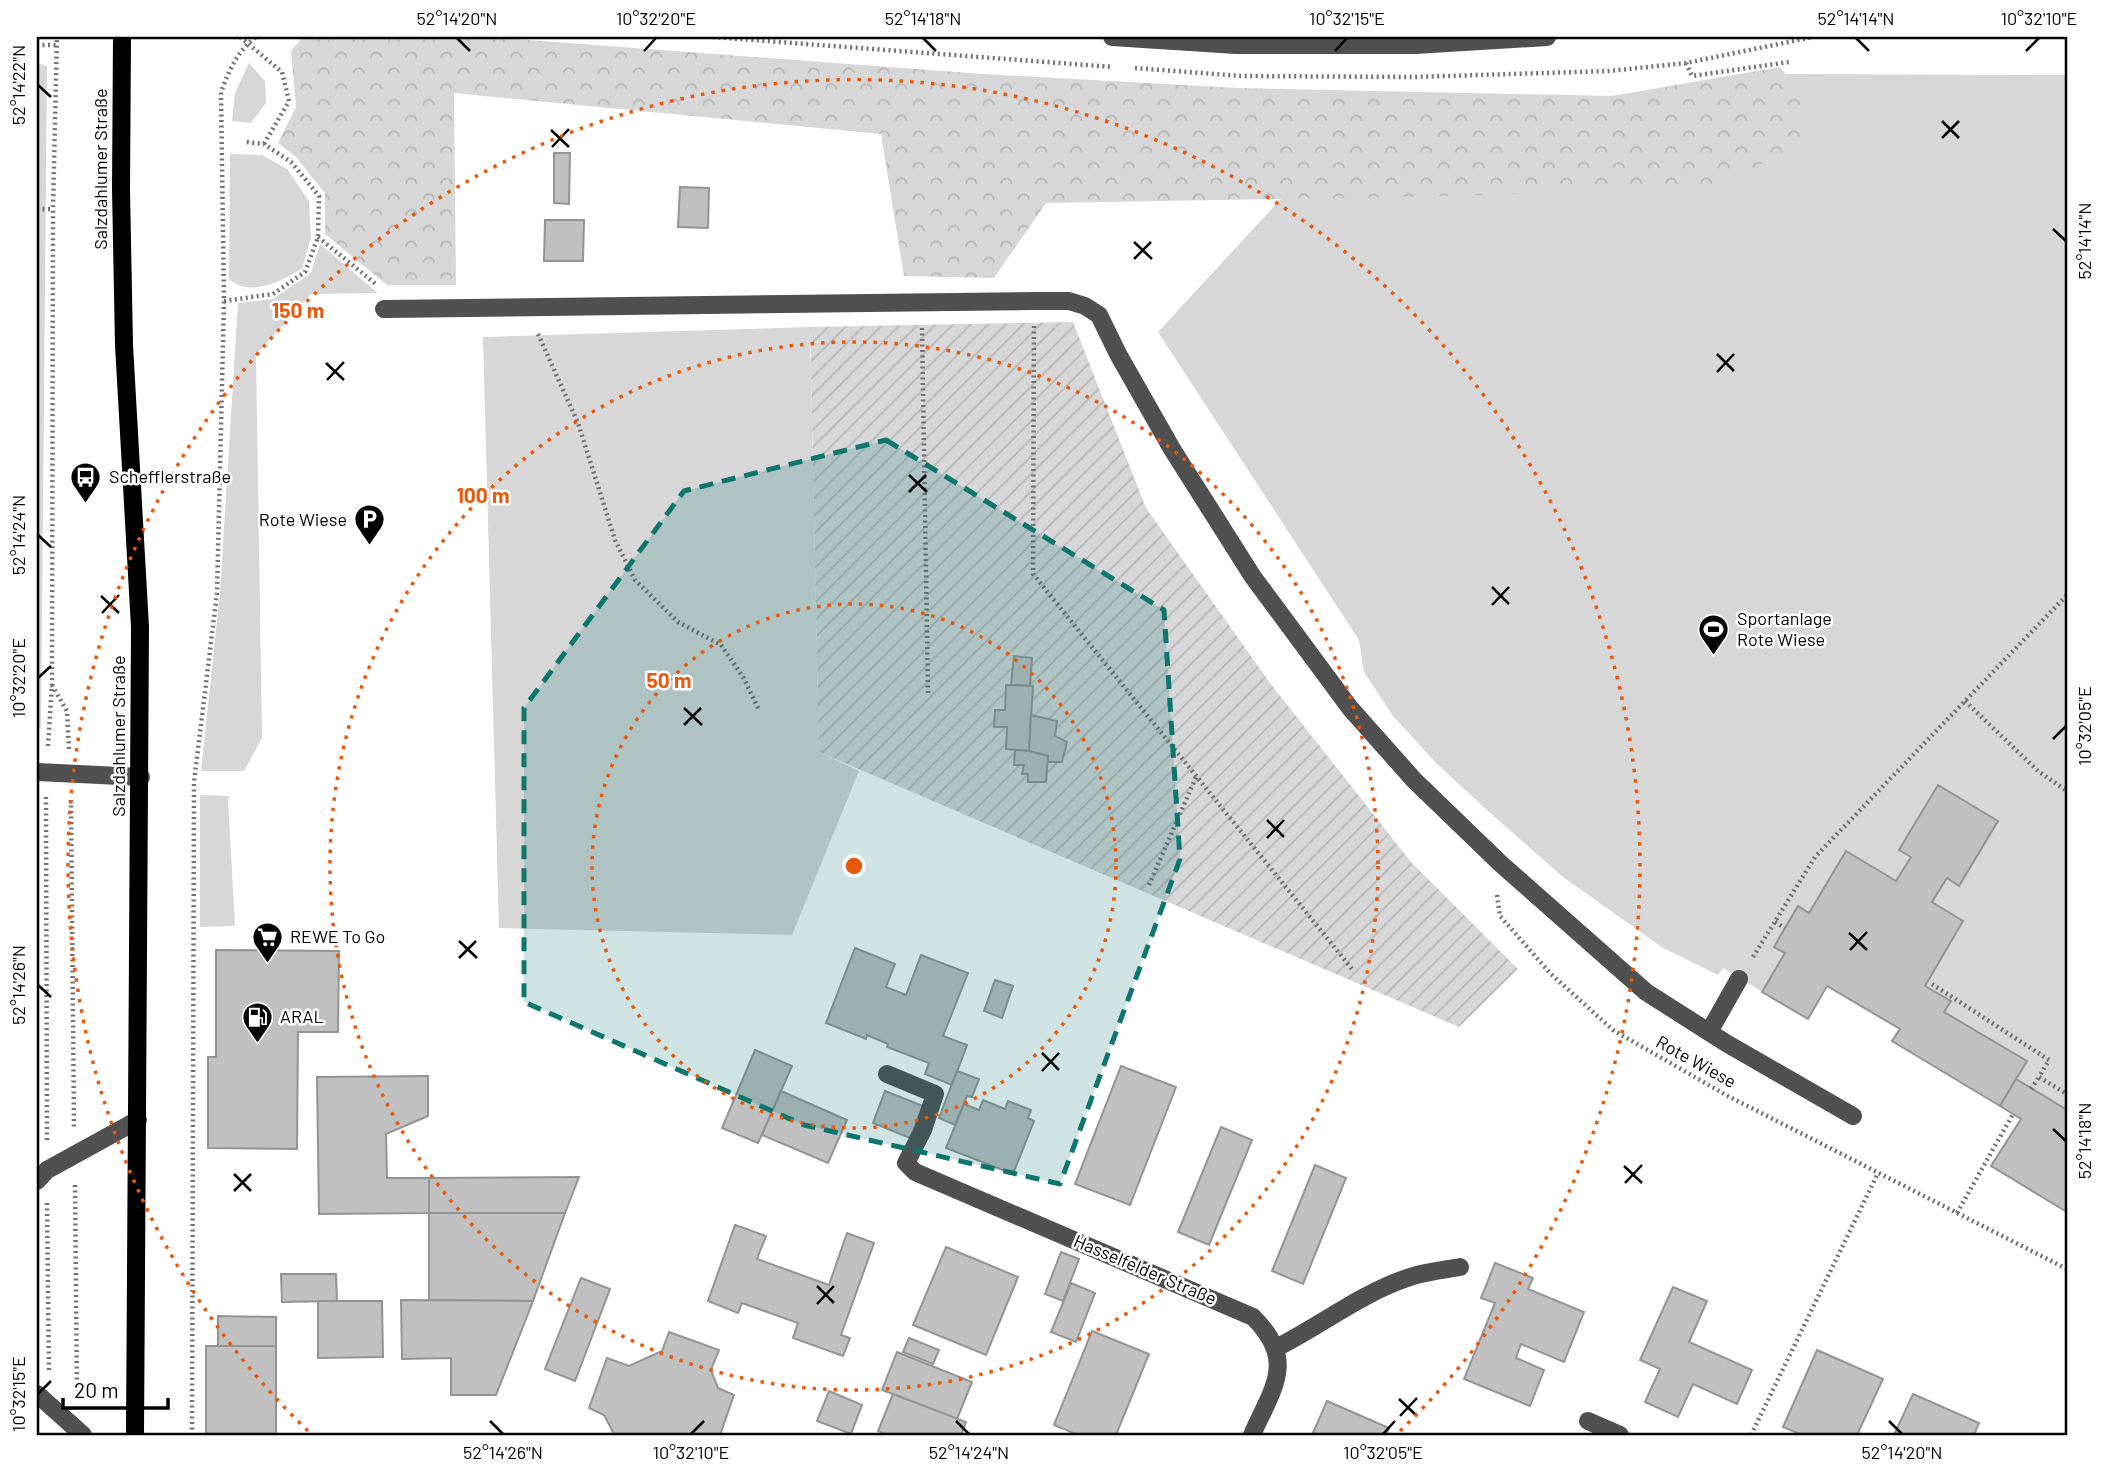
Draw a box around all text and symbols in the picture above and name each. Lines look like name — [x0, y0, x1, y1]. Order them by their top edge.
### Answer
text: 52°14'20"N — [417, 7, 497, 29]
text: 10°32'20"E — [616, 7, 696, 29]
text: 52°14'18"N — [885, 7, 961, 29]
text: 10°32'15"E — [1309, 7, 1385, 29]
text: 52°14'14"N — [1818, 7, 1894, 29]
text: 10°32'10"E — [2001, 7, 2077, 29]
text: 52°14'22"N — [7, 45, 29, 125]
street label: Salzdahlumer Straße — [89, 88, 111, 250]
text: 52°14'14"N — [2073, 203, 2095, 279]
text: 150 m — [272, 297, 324, 322]
bus stop icon: Schefflerstraße — [69, 460, 103, 504]
place label: Schefflerstraße — [109, 465, 231, 487]
text: 100 m — [456, 482, 510, 507]
text: 52°14'24"N — [7, 495, 29, 575]
parking icon: Rote Wiese — [353, 503, 387, 547]
place label: Rote Wiese — [259, 508, 347, 530]
place label: Sportanlage Rote Wiese — [1737, 607, 1832, 650]
sports icon: Sportanlage Rote Wiese — [1697, 612, 1731, 656]
text: 10°32'20"E — [7, 638, 29, 718]
street label: Salzdahlumer Straße — [107, 655, 129, 817]
text: 50 m — [646, 667, 692, 692]
text: 10°32'05"E — [2073, 686, 2095, 766]
centre of rings — [842, 854, 866, 878]
supermarket icon: REWE To Go — [250, 920, 284, 964]
place label: REWE To Go — [290, 925, 385, 947]
text: 52°14'26"N — [7, 945, 29, 1025]
fuel station icon: ARAL — [240, 1000, 274, 1044]
place label: ARAL — [280, 1005, 324, 1027]
street label: Rote Wiese — [1653, 1030, 1740, 1092]
text: 52°14'18"N — [2073, 1103, 2095, 1179]
street label: Hasselfelder Straße — [1071, 1229, 1220, 1309]
text: 10°32'15"E — [7, 1356, 29, 1432]
scale bar — [63, 1367, 168, 1411]
text: 20 m — [74, 1377, 119, 1402]
text: 52°14'26"N — [463, 1441, 543, 1463]
text: 10°32'10"E — [653, 1441, 729, 1463]
text: 52°14'24"N — [929, 1441, 1009, 1463]
text: 10°32'05"E — [1343, 1441, 1423, 1463]
text: 52°14'20"N — [1862, 1441, 1942, 1463]

